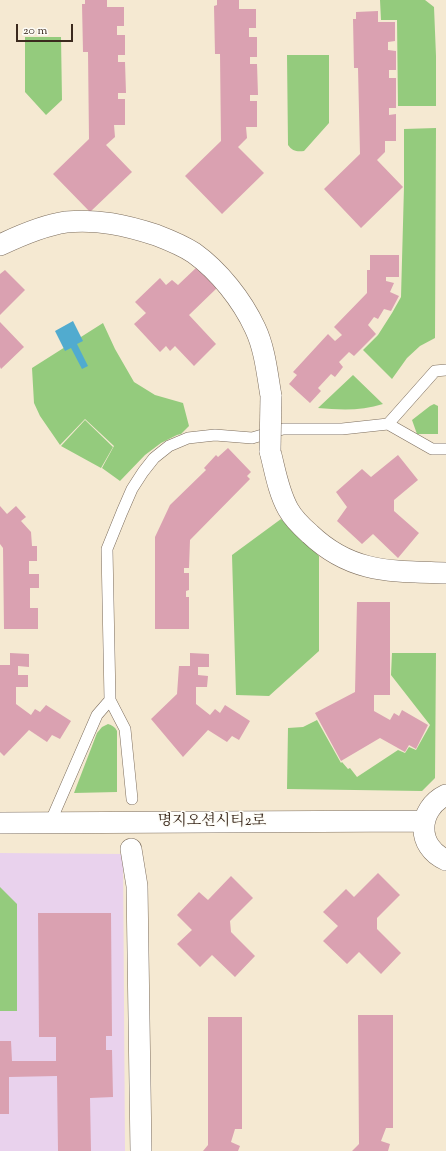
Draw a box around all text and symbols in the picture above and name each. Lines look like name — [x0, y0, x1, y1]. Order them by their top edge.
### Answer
scale bar — [18, 16, 75, 42]
text: 20 m — [23, 22, 47, 40]
street label: 명지오션시티2로 — [158, 813, 266, 831]

